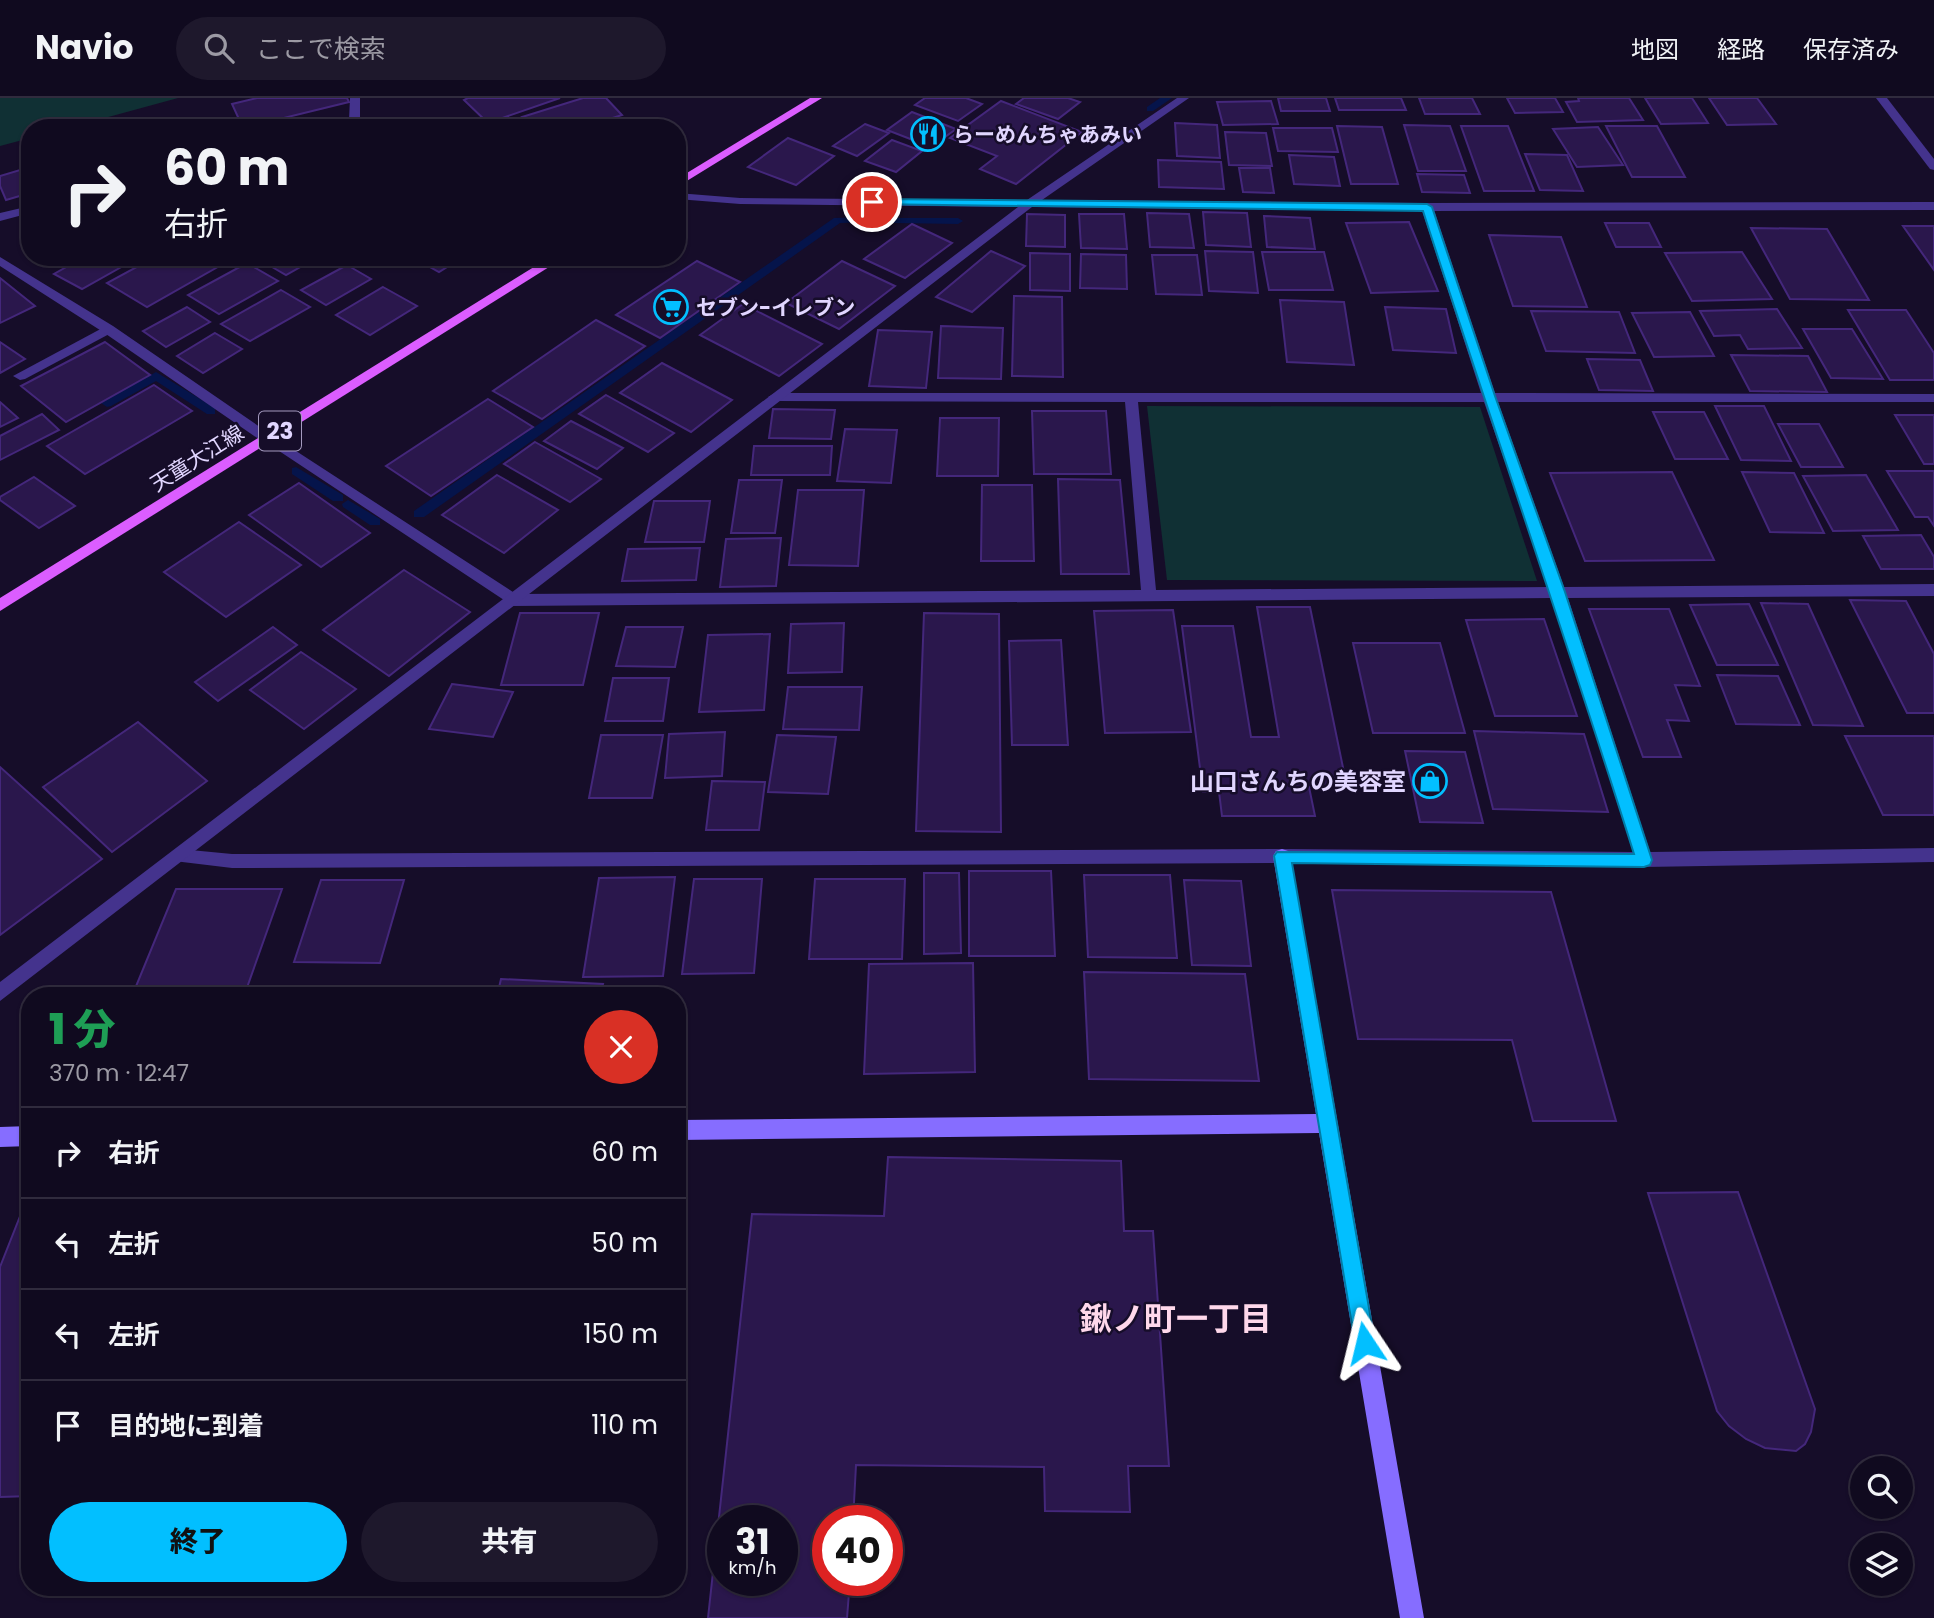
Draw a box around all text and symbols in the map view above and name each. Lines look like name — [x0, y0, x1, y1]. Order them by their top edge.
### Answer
search box — [176, 17, 666, 80]
text: Navio — [35, 24, 134, 71]
icon: search — [200, 29, 238, 67]
text: ここで検索 — [256, 31, 386, 67]
text: 地図 — [1631, 33, 1679, 66]
text: 経路 — [1717, 33, 1765, 66]
text: 保存済み — [1803, 33, 1899, 66]
restaurant icon: らーめんちゃあみい — [909, 115, 947, 153]
place label: らーめんちゃあみい — [953, 120, 1142, 149]
text: 60 m — [164, 134, 289, 202]
icon: right — [49, 147, 140, 238]
pin — [842, 172, 902, 232]
icon: arrive — [853, 183, 891, 221]
text: 右折 — [164, 201, 228, 246]
supermarket icon: セブン-イレブン — [652, 288, 690, 326]
place label: セブン-イレブン — [696, 293, 855, 322]
road number: 23 — [259, 412, 301, 450]
street label: 天童大江線 — [145, 418, 249, 498]
shop icon: 山口さんちの美容室 — [1411, 762, 1449, 800]
place label: 山口さんちの美容室 — [1190, 765, 1406, 798]
text: 1 分 — [49, 1000, 115, 1059]
button: close — [584, 1010, 658, 1084]
text: 370 m · 12:47 — [49, 1057, 189, 1089]
icon: right — [49, 1134, 87, 1172]
text: 60 m — [591, 1134, 658, 1170]
text: 右折 — [108, 1135, 160, 1171]
icon: left — [49, 1225, 87, 1263]
text: 50 m — [592, 1225, 658, 1261]
text: 左折 — [108, 1226, 160, 1262]
district label: 鍬ノ町一丁目 — [1080, 1296, 1272, 1341]
position arrow — [1328, 1306, 1402, 1380]
icon: left — [49, 1316, 87, 1354]
text: 150 m — [583, 1316, 658, 1352]
text: 左折 — [108, 1317, 160, 1353]
icon: arrive — [49, 1407, 87, 1445]
text: 110 m — [591, 1407, 658, 1443]
text: 目的地に到着 — [108, 1408, 264, 1444]
map controls — [1850, 1456, 1913, 1596]
button: search — [1850, 1456, 1913, 1519]
button: 終了 — [49, 1502, 347, 1582]
button: 共有 — [361, 1502, 658, 1582]
speed limit sign: 40 — [812, 1505, 903, 1596]
text: 31 — [735, 1517, 770, 1566]
button: layers — [1850, 1533, 1913, 1596]
text: km/h — [729, 1555, 776, 1580]

